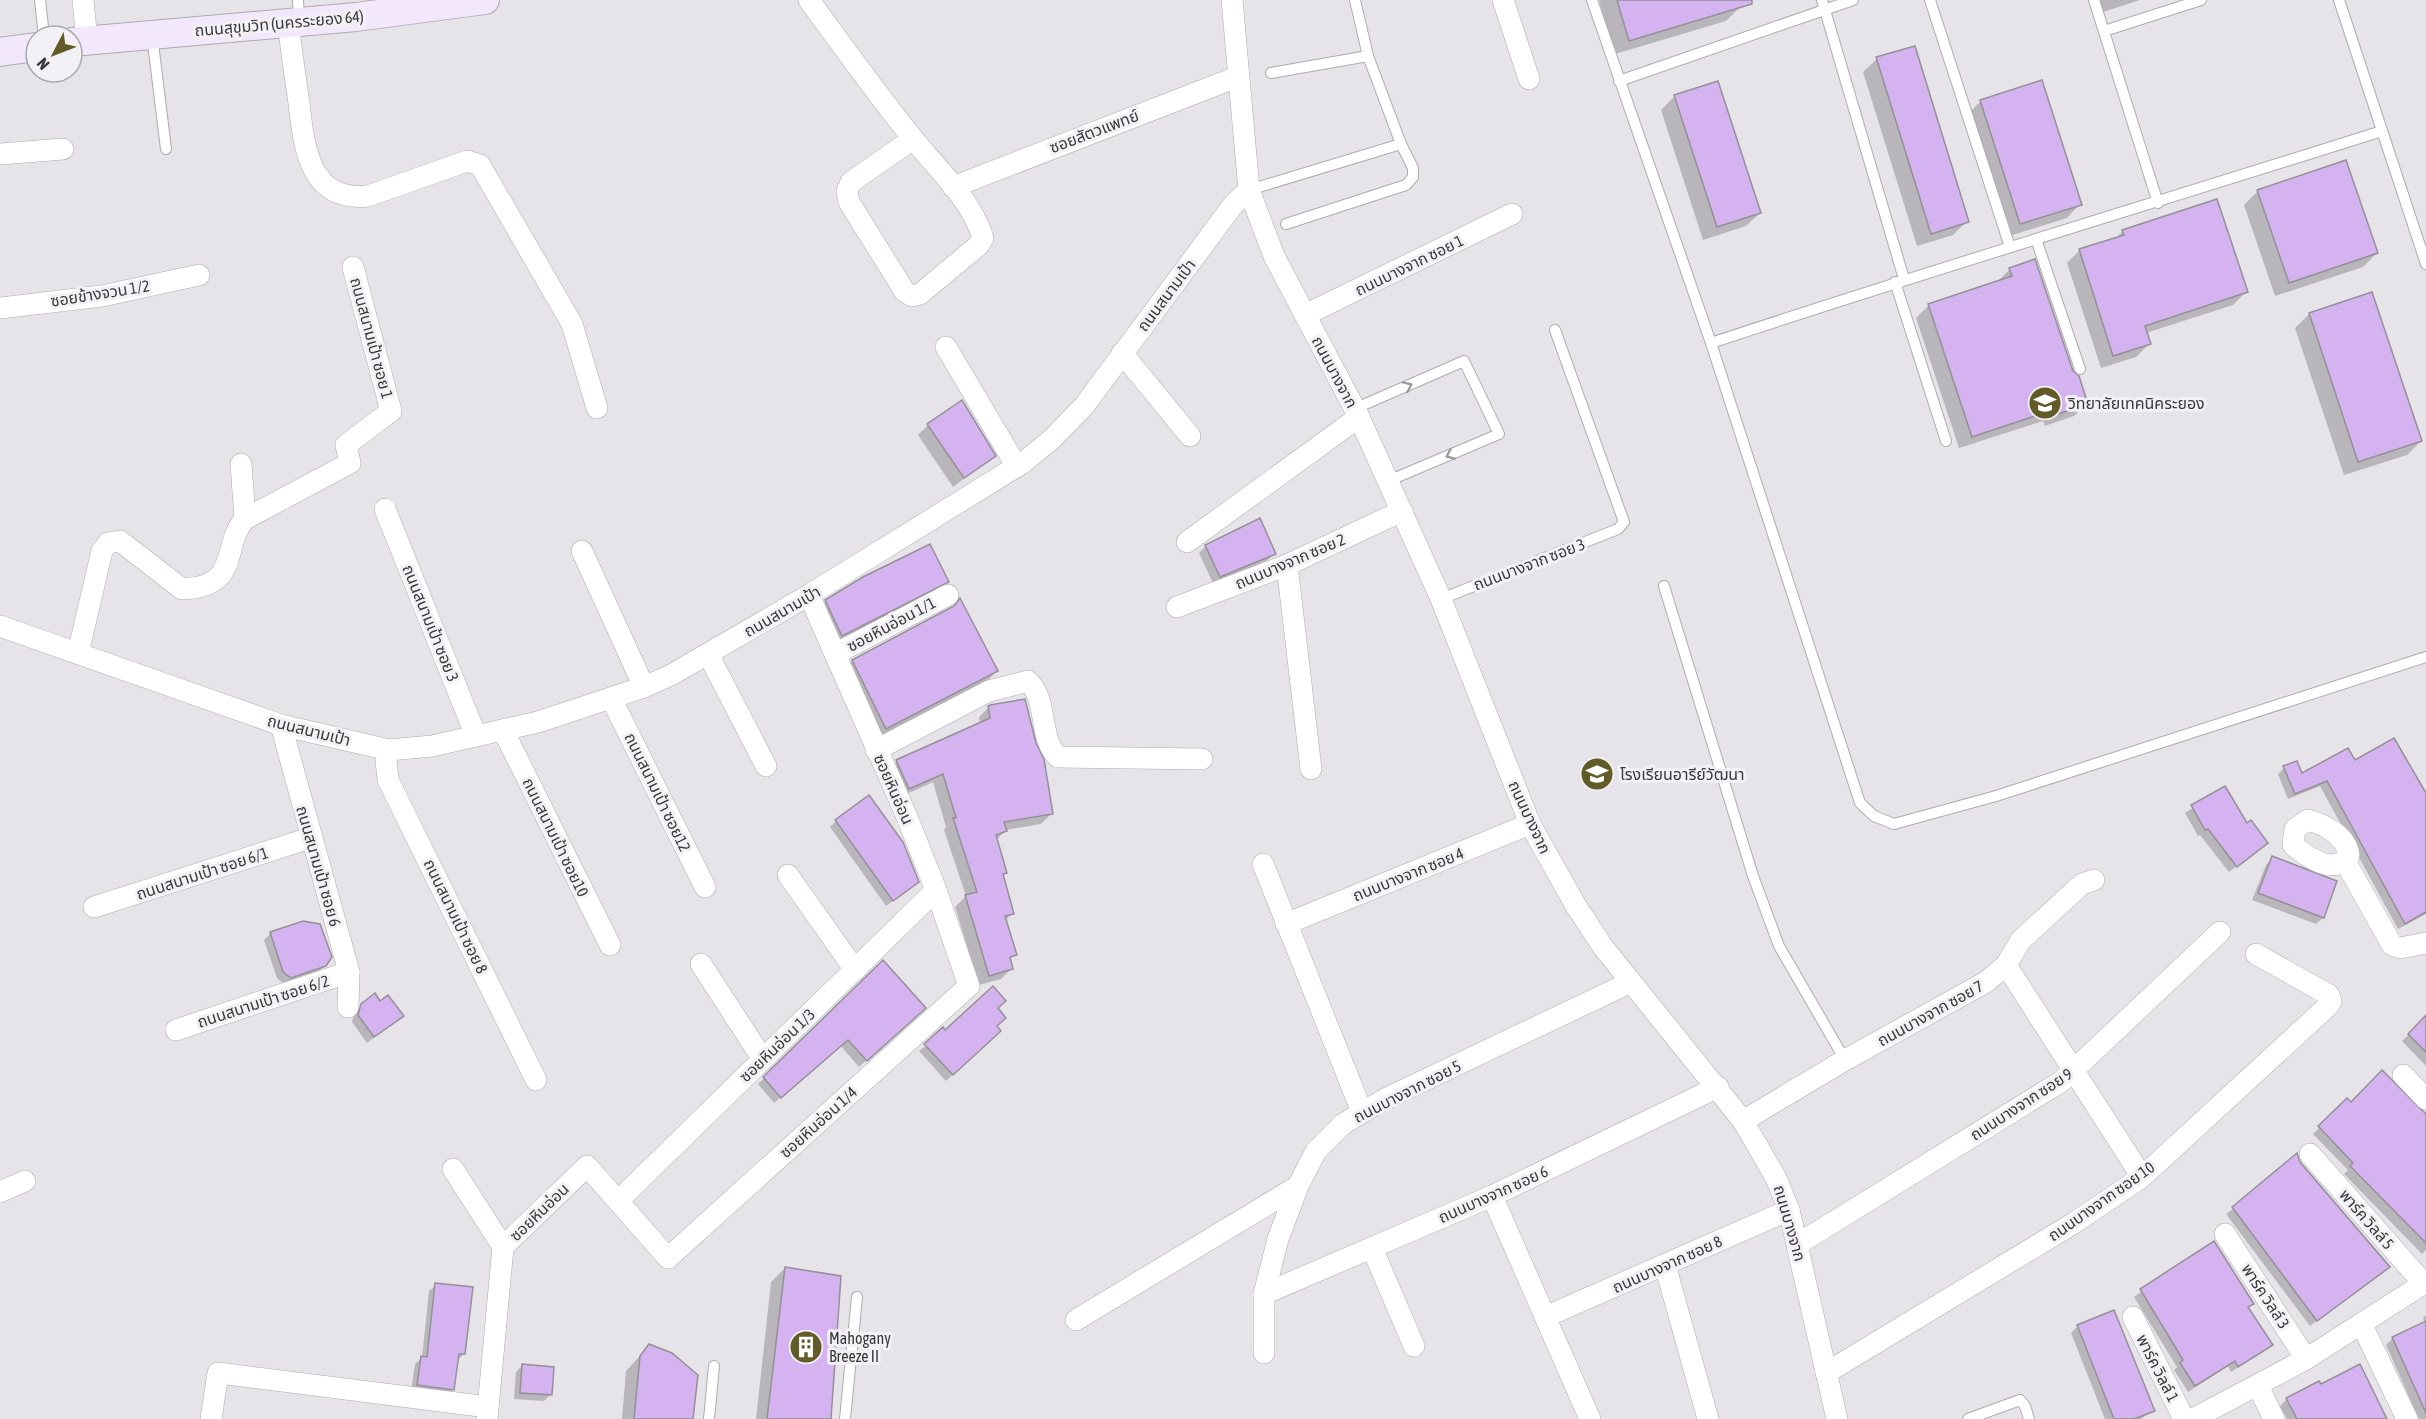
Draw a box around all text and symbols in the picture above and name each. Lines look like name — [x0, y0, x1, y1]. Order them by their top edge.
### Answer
street label: ถนนสุขุมวิท (นครระยอง 64) — [194, 7, 365, 40]
north arrow — [24, 24, 84, 84]
text: N — [33, 55, 53, 74]
street label: ซอยสัตวแพทย์ — [1047, 106, 1141, 156]
street label: ถนนบางจาก ซอย 1 — [1352, 231, 1466, 299]
street label: ถนนสนามเป้า — [1133, 256, 1199, 334]
street label: ถนนสนามเป้า ซอย 1 — [347, 275, 397, 401]
street label: ซอยข้างจวน 1/2 — [49, 276, 151, 310]
street label: ถนนบางจาก — [1309, 333, 1361, 411]
one-way arrow — [1402, 381, 1413, 393]
school or university icon: วิทยาลัยเทคนิคระยอง — [2027, 385, 2063, 421]
place label: วิทยาลัยเทคนิคระยอง — [2067, 394, 2205, 412]
one-way arrow — [1445, 448, 1456, 460]
street label: ถนนบางจาก ซอย 2 — [1232, 530, 1348, 592]
street label: ถนนบางจาก ซอย 3 — [1471, 534, 1587, 594]
street label: ถนนสนามเป้า ซอย 3 — [399, 562, 463, 684]
street label: ถนนสนามเป้า — [741, 582, 823, 640]
street label: ซอยหินอ่อน 1/1 — [844, 593, 938, 655]
street label: ถนนสนามเป้า — [265, 711, 353, 749]
street label: ถนนสนามเป้า ซอย12 — [621, 730, 695, 854]
street label: ซอยหินอ่อน — [871, 751, 917, 827]
school or university icon: โรงเรียนอารีย์วัฒนา — [1579, 756, 1615, 792]
place label: โรงเรียนอารีย์วัฒนา — [1620, 765, 1744, 783]
street label: ถนนสนามเป้า ซอย10 — [519, 775, 593, 899]
street label: ถนนบางจาก — [1505, 778, 1555, 856]
street label: ถนนสนามเป้า ซอย 6 — [293, 804, 345, 928]
street label: ถนนสนามเป้า ซอย 6/1 — [134, 843, 270, 903]
street label: ถนนบางจาก ซอย 4 — [1350, 844, 1466, 904]
street label: ถนนสนามเป้า ซอย 8 — [421, 856, 491, 976]
street label: ถนนสนามเป้า ซอย 6/2 — [195, 971, 331, 1031]
street label: ถนนบางจาก ซอย 7 — [1874, 976, 1986, 1050]
street label: ซอยหินอ่อน 1/3 — [736, 1005, 818, 1085]
street label: ถนนบางจาก ซอย 5 — [1350, 1056, 1464, 1126]
street label: ถนนบางจาก ซอย 9 — [1967, 1064, 2075, 1144]
street label: ซอยหินอ่อน 1/4 — [776, 1083, 860, 1161]
street label: ถนนบางจาก ซอย 10 — [2044, 1158, 2158, 1244]
street label: ถนนบางจาก ซอย 6 — [1435, 1162, 1551, 1226]
street label: ซอยหินอ่อน — [506, 1179, 572, 1245]
street label: ถนนบางจาก — [1771, 1183, 1809, 1263]
street label: พาร์ค วิลล์ 5 — [2336, 1185, 2398, 1253]
street label: ถนนบางจาก ซอย 8 — [1609, 1232, 1725, 1296]
street label: พาร์ค วิลล์ 3 — [2238, 1260, 2294, 1332]
building icon: Mahogany Breeze II — [788, 1329, 824, 1365]
place label: Mahogany Breeze II — [829, 1329, 891, 1365]
street label: พาร์ค วิลล์ 1 — [2133, 1331, 2183, 1405]

